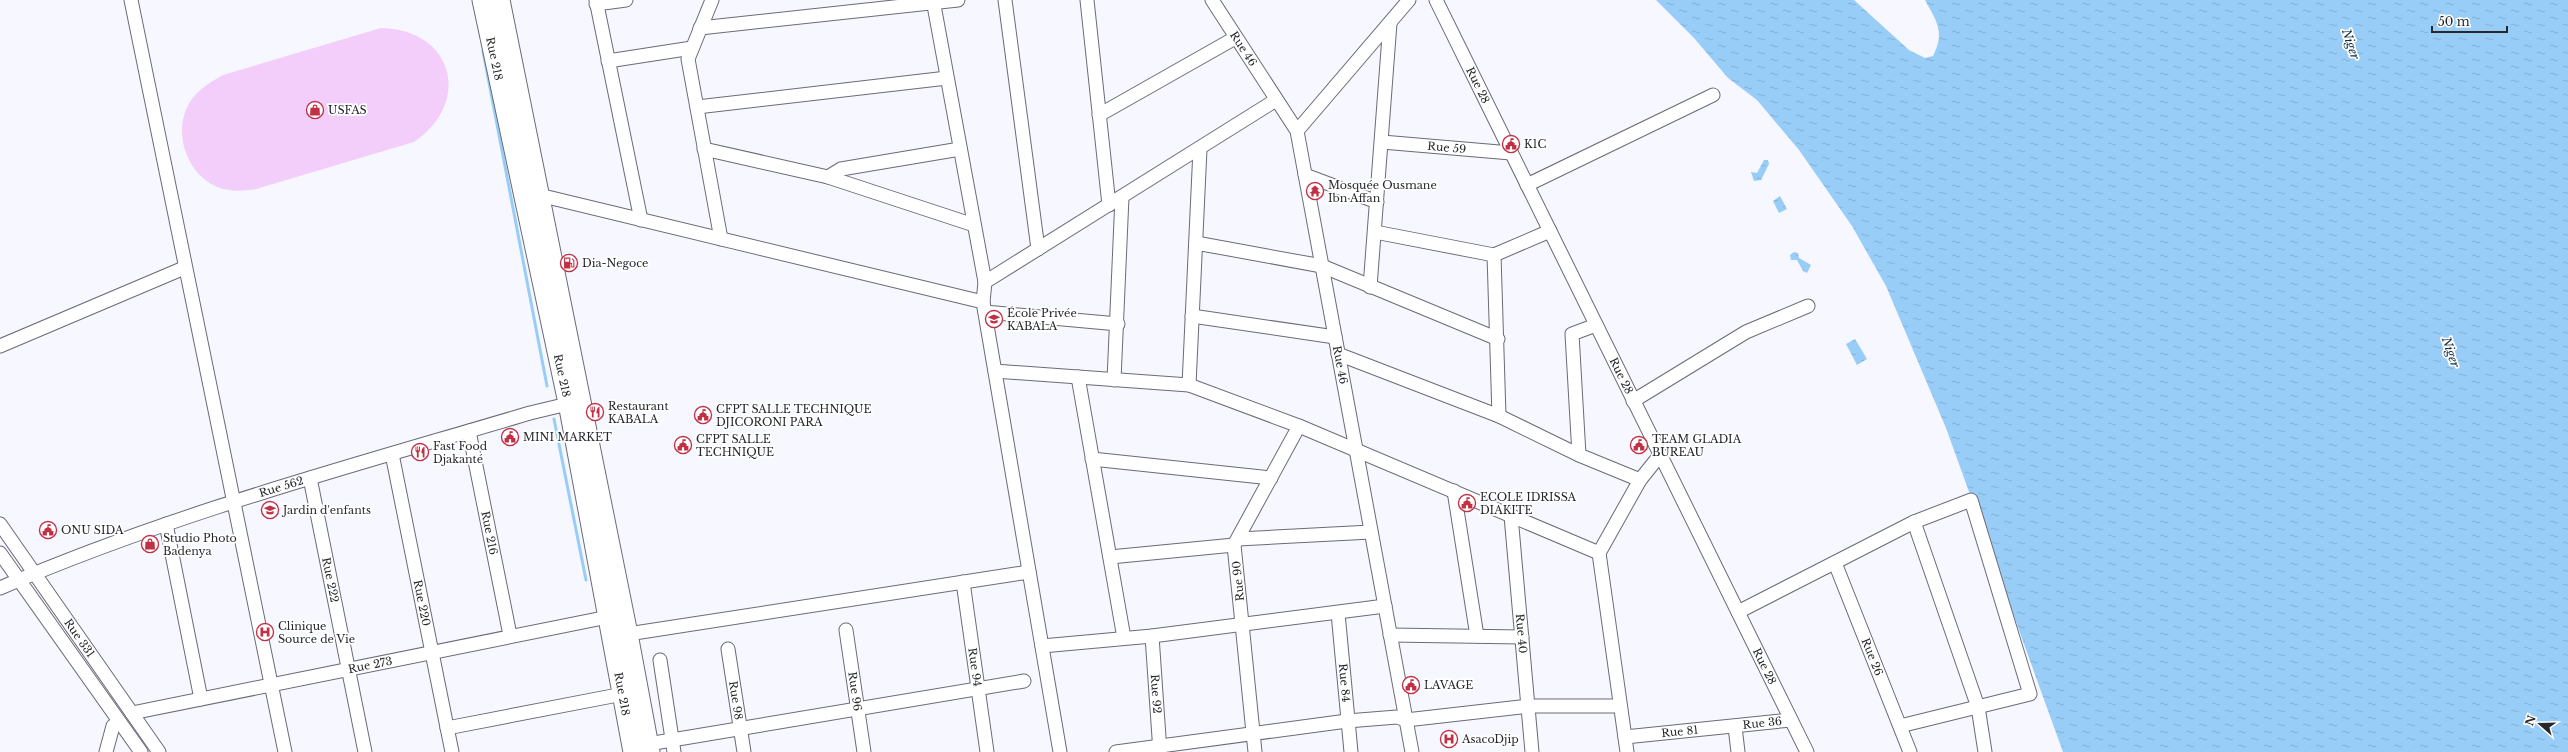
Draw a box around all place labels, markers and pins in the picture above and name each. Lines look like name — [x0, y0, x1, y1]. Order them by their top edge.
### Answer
shop icon: USFAS — [305, 100, 325, 120]
place label: USFAS — [328, 103, 367, 117]
public building icon: K1C — [1501, 134, 1521, 154]
place label: K1C — [1524, 137, 1546, 151]
place label: Mosquée Ousmane Ibn Affan — [1328, 178, 1437, 205]
temple icon: Mosquée Ousmane Ibn Affan — [1305, 181, 1325, 201]
fuel station icon: Dia-Negoce — [559, 253, 579, 273]
place label: Dia-Negoce — [582, 256, 648, 270]
place label: École Privée KABALA — [1007, 306, 1077, 333]
school or university icon: École Privée KABALA — [984, 309, 1004, 329]
place label: Restaurant KABALA — [608, 399, 669, 426]
restaurant icon: Restaurant KABALA — [585, 402, 605, 422]
place label: CFPT SALLE TECHNIQUE DJICORONI PARA — [716, 402, 872, 429]
public building icon: CFPT SALLE TECHNIQUE DJICORONI PARA — [693, 405, 713, 425]
public building icon: MINI MARKET — [500, 427, 520, 447]
place label: MINI MARKET — [523, 430, 612, 444]
place label: CFPT SALLE TECHNIQUE — [696, 432, 774, 459]
place label: TEAM GLADIA BUREAU — [1652, 432, 1742, 459]
public building icon: CFPT SALLE TECHNIQUE — [673, 435, 693, 455]
public building icon: TEAM GLADIA BUREAU — [1629, 435, 1649, 455]
place label: Fast Food Djakanté — [433, 439, 488, 466]
restaurant icon: Fast Food Djakanté — [410, 442, 430, 462]
place label: ECOLE IDRISSA DIAKITE — [1480, 490, 1577, 517]
public building icon: ECOLE IDRISSA DIAKITE — [1457, 493, 1477, 513]
school or university icon: Jardin d'enfants — [260, 500, 280, 520]
place label: Jardin d'enfants — [281, 503, 371, 517]
public building icon: ONU SIDA — [38, 520, 58, 540]
place label: ONU SIDA — [61, 523, 124, 537]
place label: Studio Photo Badenya — [163, 531, 237, 558]
shop icon: Studio Photo Badenya — [140, 534, 160, 554]
place label: Clinique Source de Vie — [278, 619, 355, 646]
hospital icon: Clinique Source de Vie — [255, 622, 275, 642]
public building icon: LAVAGE — [1401, 675, 1421, 695]
place label: LAVAGE — [1424, 678, 1473, 692]
hospital icon: AsacoDjip — [1439, 729, 1459, 749]
place label: AsacoDjip — [1461, 732, 1519, 746]

